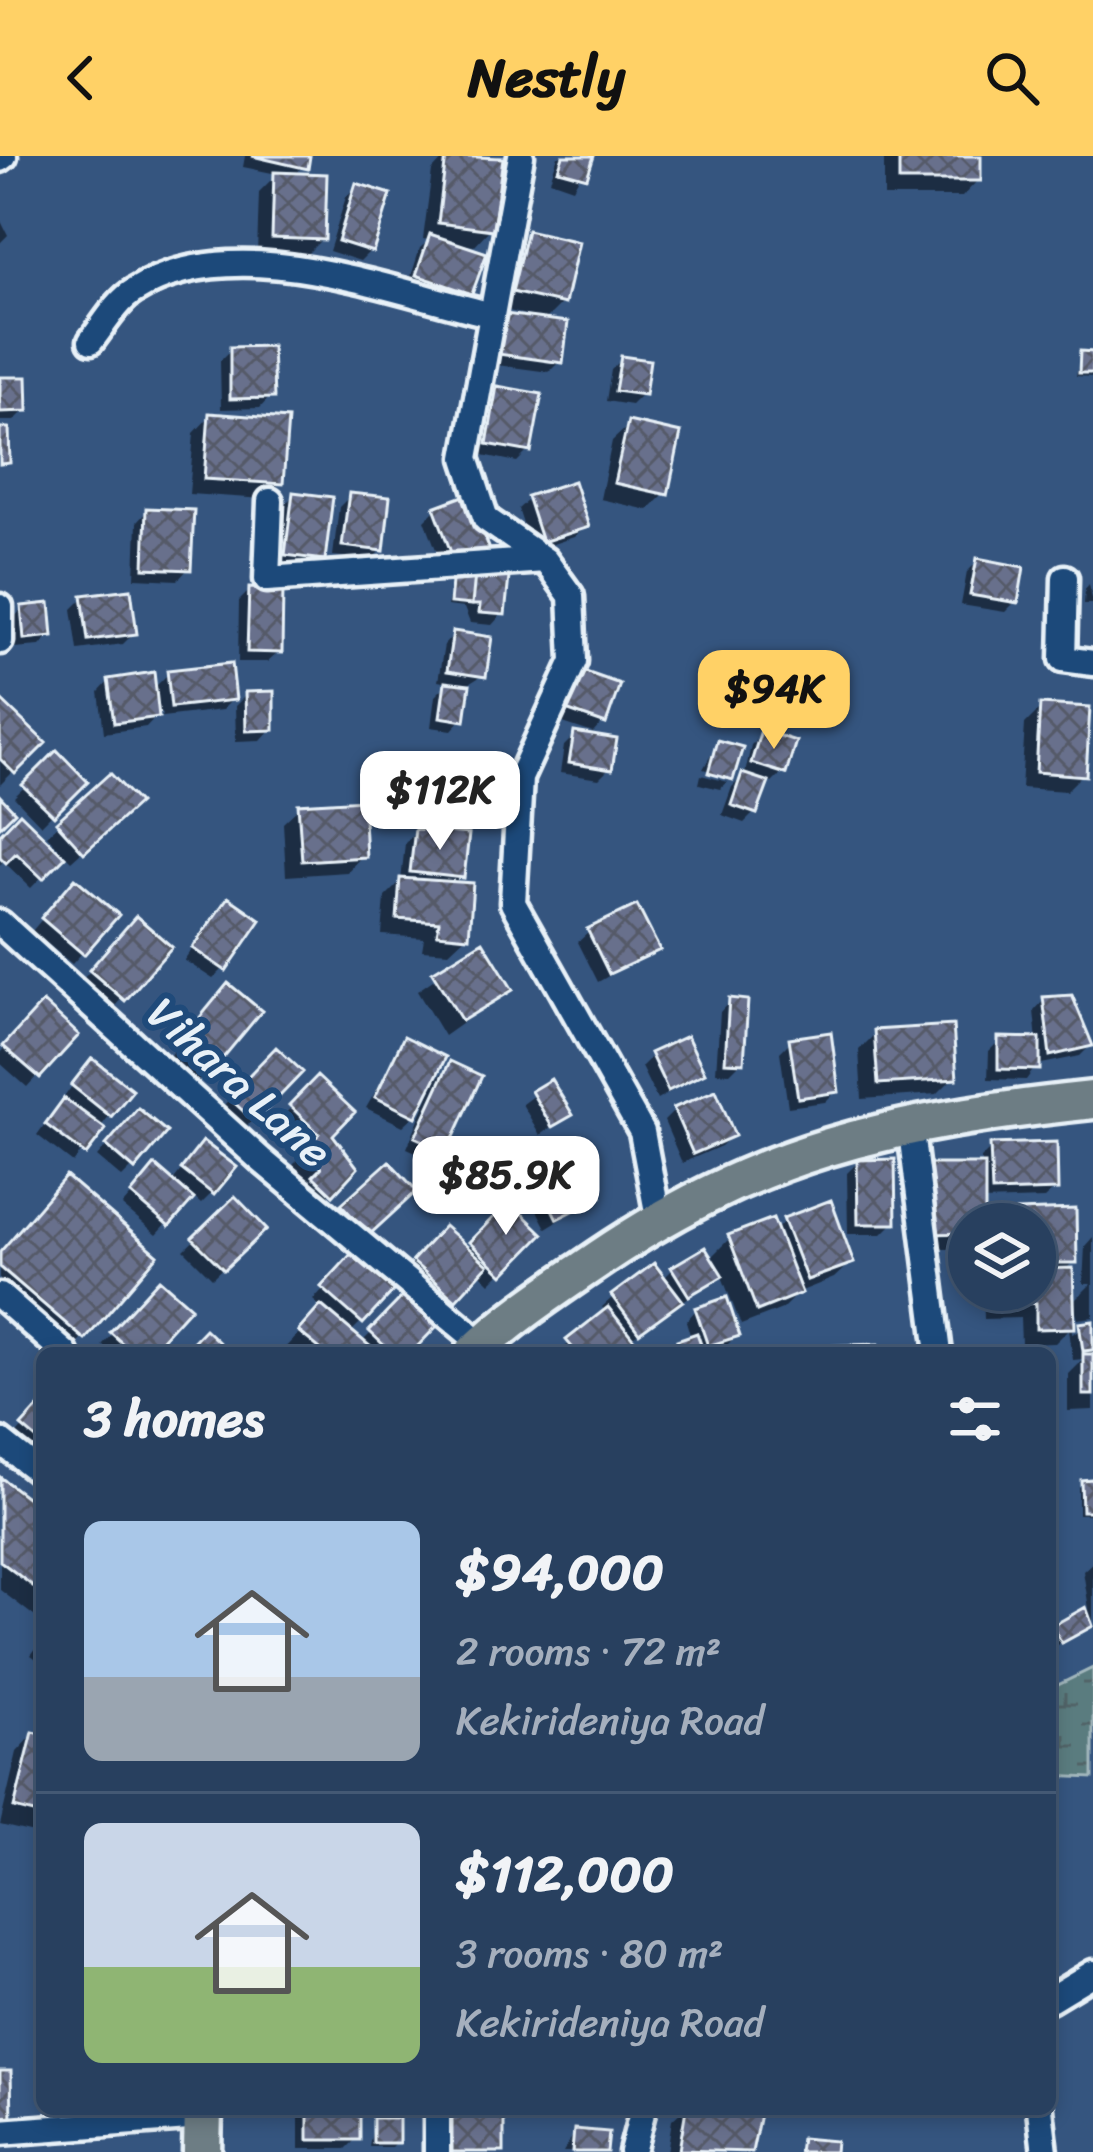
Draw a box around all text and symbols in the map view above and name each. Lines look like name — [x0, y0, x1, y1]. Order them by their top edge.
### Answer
text: Nestly — [468, 30, 625, 126]
icon: back — [48, 45, 114, 111]
icon: search — [979, 45, 1045, 111]
pin: $94K — [703, 650, 845, 752]
text: $94K — [725, 654, 823, 723]
pin: $112K — [356, 751, 524, 853]
text: $112K — [387, 755, 493, 824]
street label: Vihara Lane — [127, 976, 351, 1189]
pin: $85.9K — [408, 1136, 604, 1238]
text: $85.9K — [439, 1140, 573, 1209]
map controls — [948, 1203, 1056, 1311]
button: layers — [948, 1203, 1056, 1311]
text: 3 homes — [84, 1374, 264, 1464]
icon: filters — [942, 1386, 1008, 1452]
text: $94,000 — [456, 1527, 664, 1617]
icon: home — [180, 1569, 324, 1713]
text: 2 rooms · 72 m² — [456, 1617, 721, 1686]
text: Kekirideniya Road — [456, 1686, 764, 1755]
text: $112,000 — [456, 1829, 674, 1919]
icon: home — [180, 1871, 324, 2015]
text: 3 rooms · 80 m² — [456, 1919, 723, 1988]
text: Kekirideniya Road — [456, 1988, 764, 2057]

